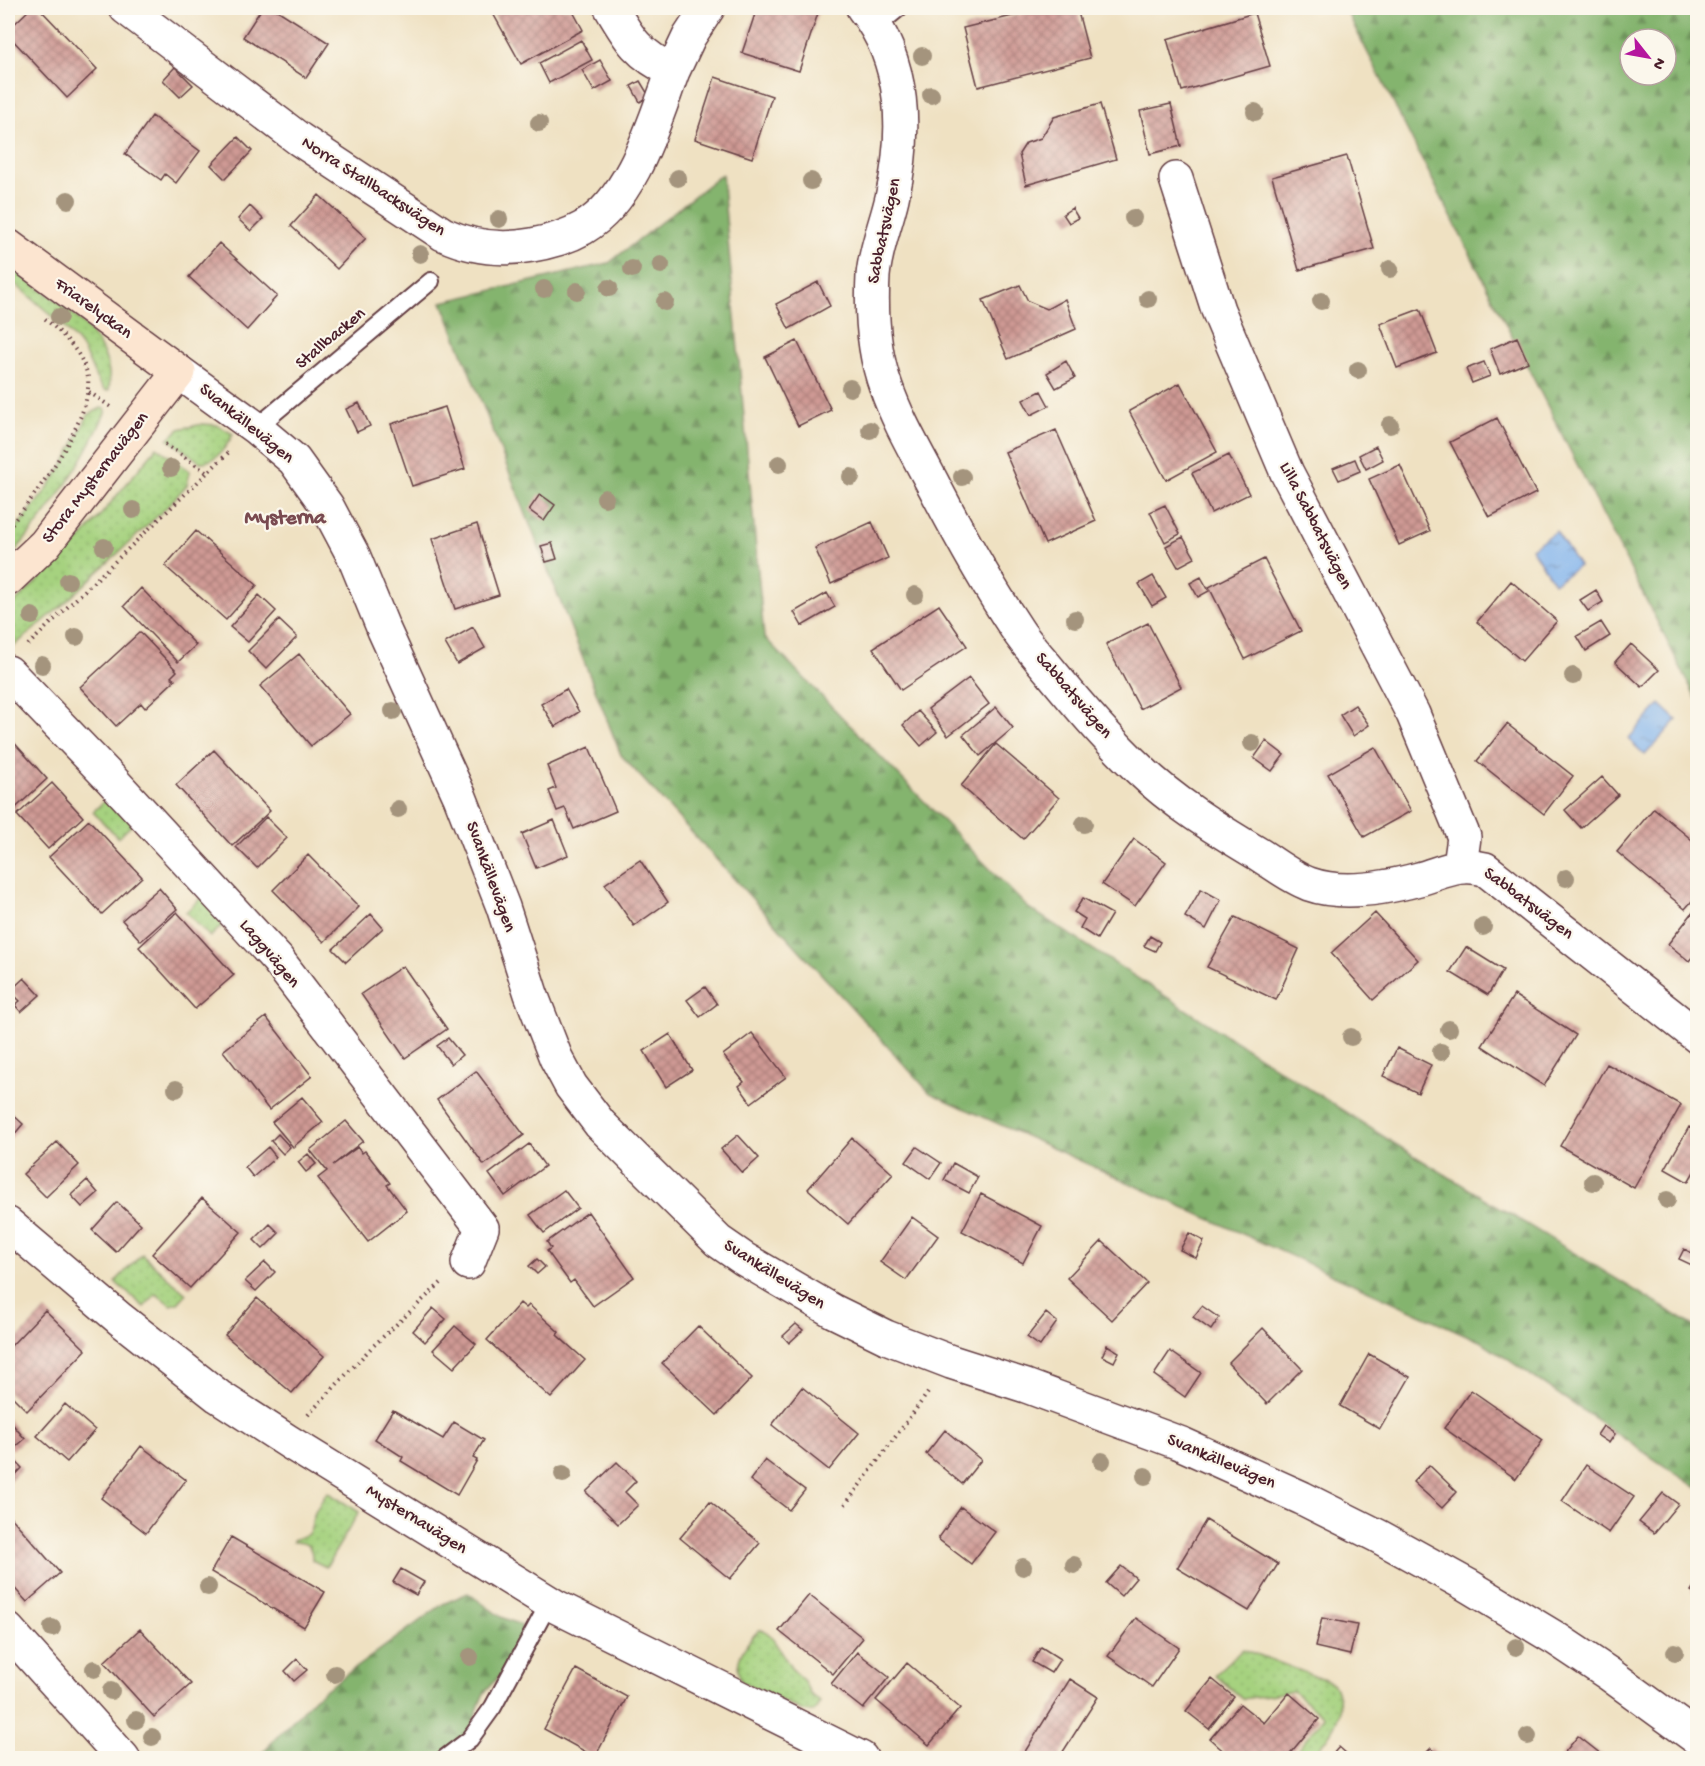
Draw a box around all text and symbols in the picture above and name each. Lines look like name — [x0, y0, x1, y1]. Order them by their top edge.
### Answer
north arrow — [1618, 27, 1678, 87]
text: N — [1647, 54, 1669, 73]
street label: Norra Stallbacksvägen — [297, 132, 450, 242]
street label: Sabbatsvägen — [864, 176, 907, 286]
street label: Friarelyckan — [49, 273, 136, 344]
street label: Stallbacken — [292, 303, 371, 374]
street label: Svankällevägen — [194, 379, 298, 469]
street label: Stora Mysternavägen — [38, 408, 154, 548]
street label: Lilla Sabbatsvägen — [1274, 459, 1356, 594]
district label: Mysterna — [244, 507, 327, 532]
street label: Sabbatsvägen — [1030, 649, 1116, 744]
street label: Svankällevägen — [460, 819, 520, 936]
street label: Sabbatsvägen — [1479, 863, 1578, 945]
street label: Laggvägen — [234, 915, 304, 993]
street label: Svankällevägen — [719, 1235, 829, 1315]
street label: Svankällevägen — [1163, 1430, 1279, 1495]
street label: Mysternavägen — [361, 1480, 471, 1560]

